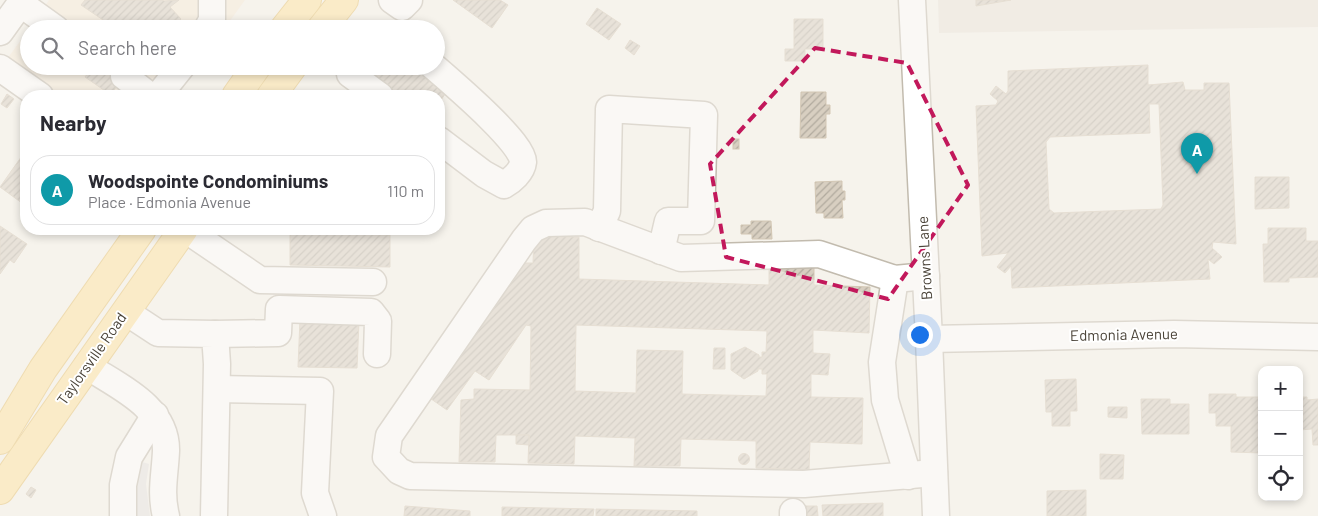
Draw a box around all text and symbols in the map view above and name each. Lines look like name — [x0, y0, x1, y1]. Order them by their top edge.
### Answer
search box — [20, 20, 445, 75]
icon: search — [38, 34, 66, 62]
text: Search here — [78, 36, 177, 59]
text: Nearby — [40, 110, 106, 135]
pin: A — [1181, 133, 1213, 174]
text: Woodspointe Condominiums — [88, 169, 328, 192]
text: A — [52, 181, 62, 200]
text: 110 m — [387, 181, 424, 200]
text: Place · Edmonia Avenue — [88, 192, 251, 211]
street label: Browns Lane — [913, 216, 935, 300]
street label: Taylorsville Road — [53, 309, 130, 408]
your location — [907, 322, 933, 348]
street label: Edmonia Avenue — [1070, 324, 1178, 344]
map controls — [1258, 366, 1303, 501]
button: + — [1258, 366, 1303, 411]
button: − — [1258, 411, 1303, 456]
button: locate — [1258, 456, 1303, 501]

